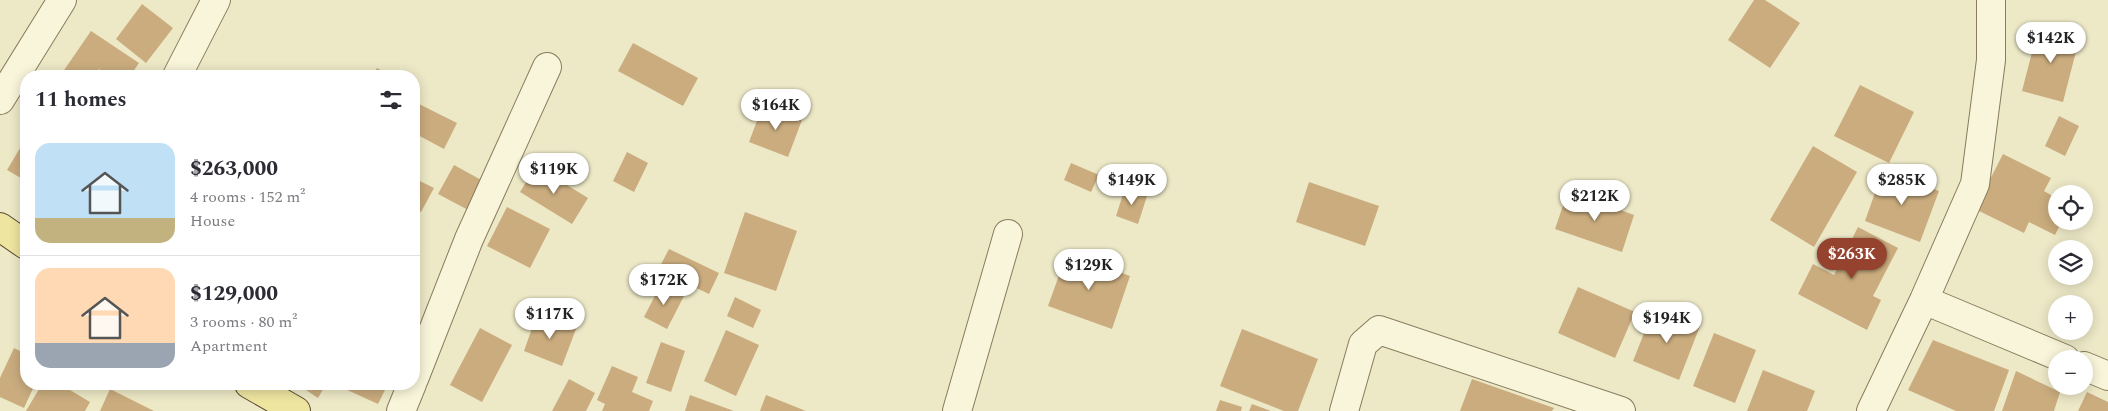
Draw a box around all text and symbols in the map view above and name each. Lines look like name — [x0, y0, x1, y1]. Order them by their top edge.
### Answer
pin: $142K — [2016, 22, 2086, 64]
text: $142K — [2027, 26, 2075, 50]
text: 11 homes — [35, 84, 127, 116]
icon: filters — [377, 86, 405, 114]
pin: $164K — [741, 88, 811, 131]
text: $164K — [752, 93, 800, 117]
pin: $119K — [519, 152, 589, 195]
text: $263,000 — [190, 153, 278, 185]
text: $119K — [530, 157, 578, 181]
icon: home — [75, 163, 135, 223]
pin: $149K — [1097, 164, 1167, 206]
pin: $285K — [1867, 164, 1937, 206]
text: $149K — [1108, 168, 1156, 192]
text: $285K — [1878, 168, 1926, 192]
pin: $212K — [1560, 180, 1630, 222]
text: $212K — [1571, 184, 1619, 208]
text: 4 rooms · 152 m² — [190, 185, 305, 209]
map controls — [2048, 185, 2093, 395]
button: locate — [2048, 185, 2093, 230]
text: House — [190, 209, 235, 233]
pin: $263K — [1817, 238, 1887, 280]
button: layers — [2048, 240, 2093, 285]
text: $263K — [1828, 242, 1876, 266]
pin: $129K — [1054, 248, 1124, 291]
text: $129K — [1065, 253, 1113, 277]
pin: $172K — [629, 264, 699, 306]
text: $172K — [640, 268, 688, 292]
text: $129,000 — [190, 278, 278, 310]
icon: home — [75, 288, 135, 348]
button: + — [2048, 295, 2093, 340]
pin: $117K — [515, 298, 585, 340]
text: $117K — [526, 302, 574, 326]
pin: $194K — [1632, 302, 1702, 344]
text: $194K — [1643, 306, 1691, 330]
text: 3 rooms · 80 m² — [190, 310, 297, 334]
text: Apartment — [190, 334, 268, 358]
button: − — [2048, 350, 2093, 395]

